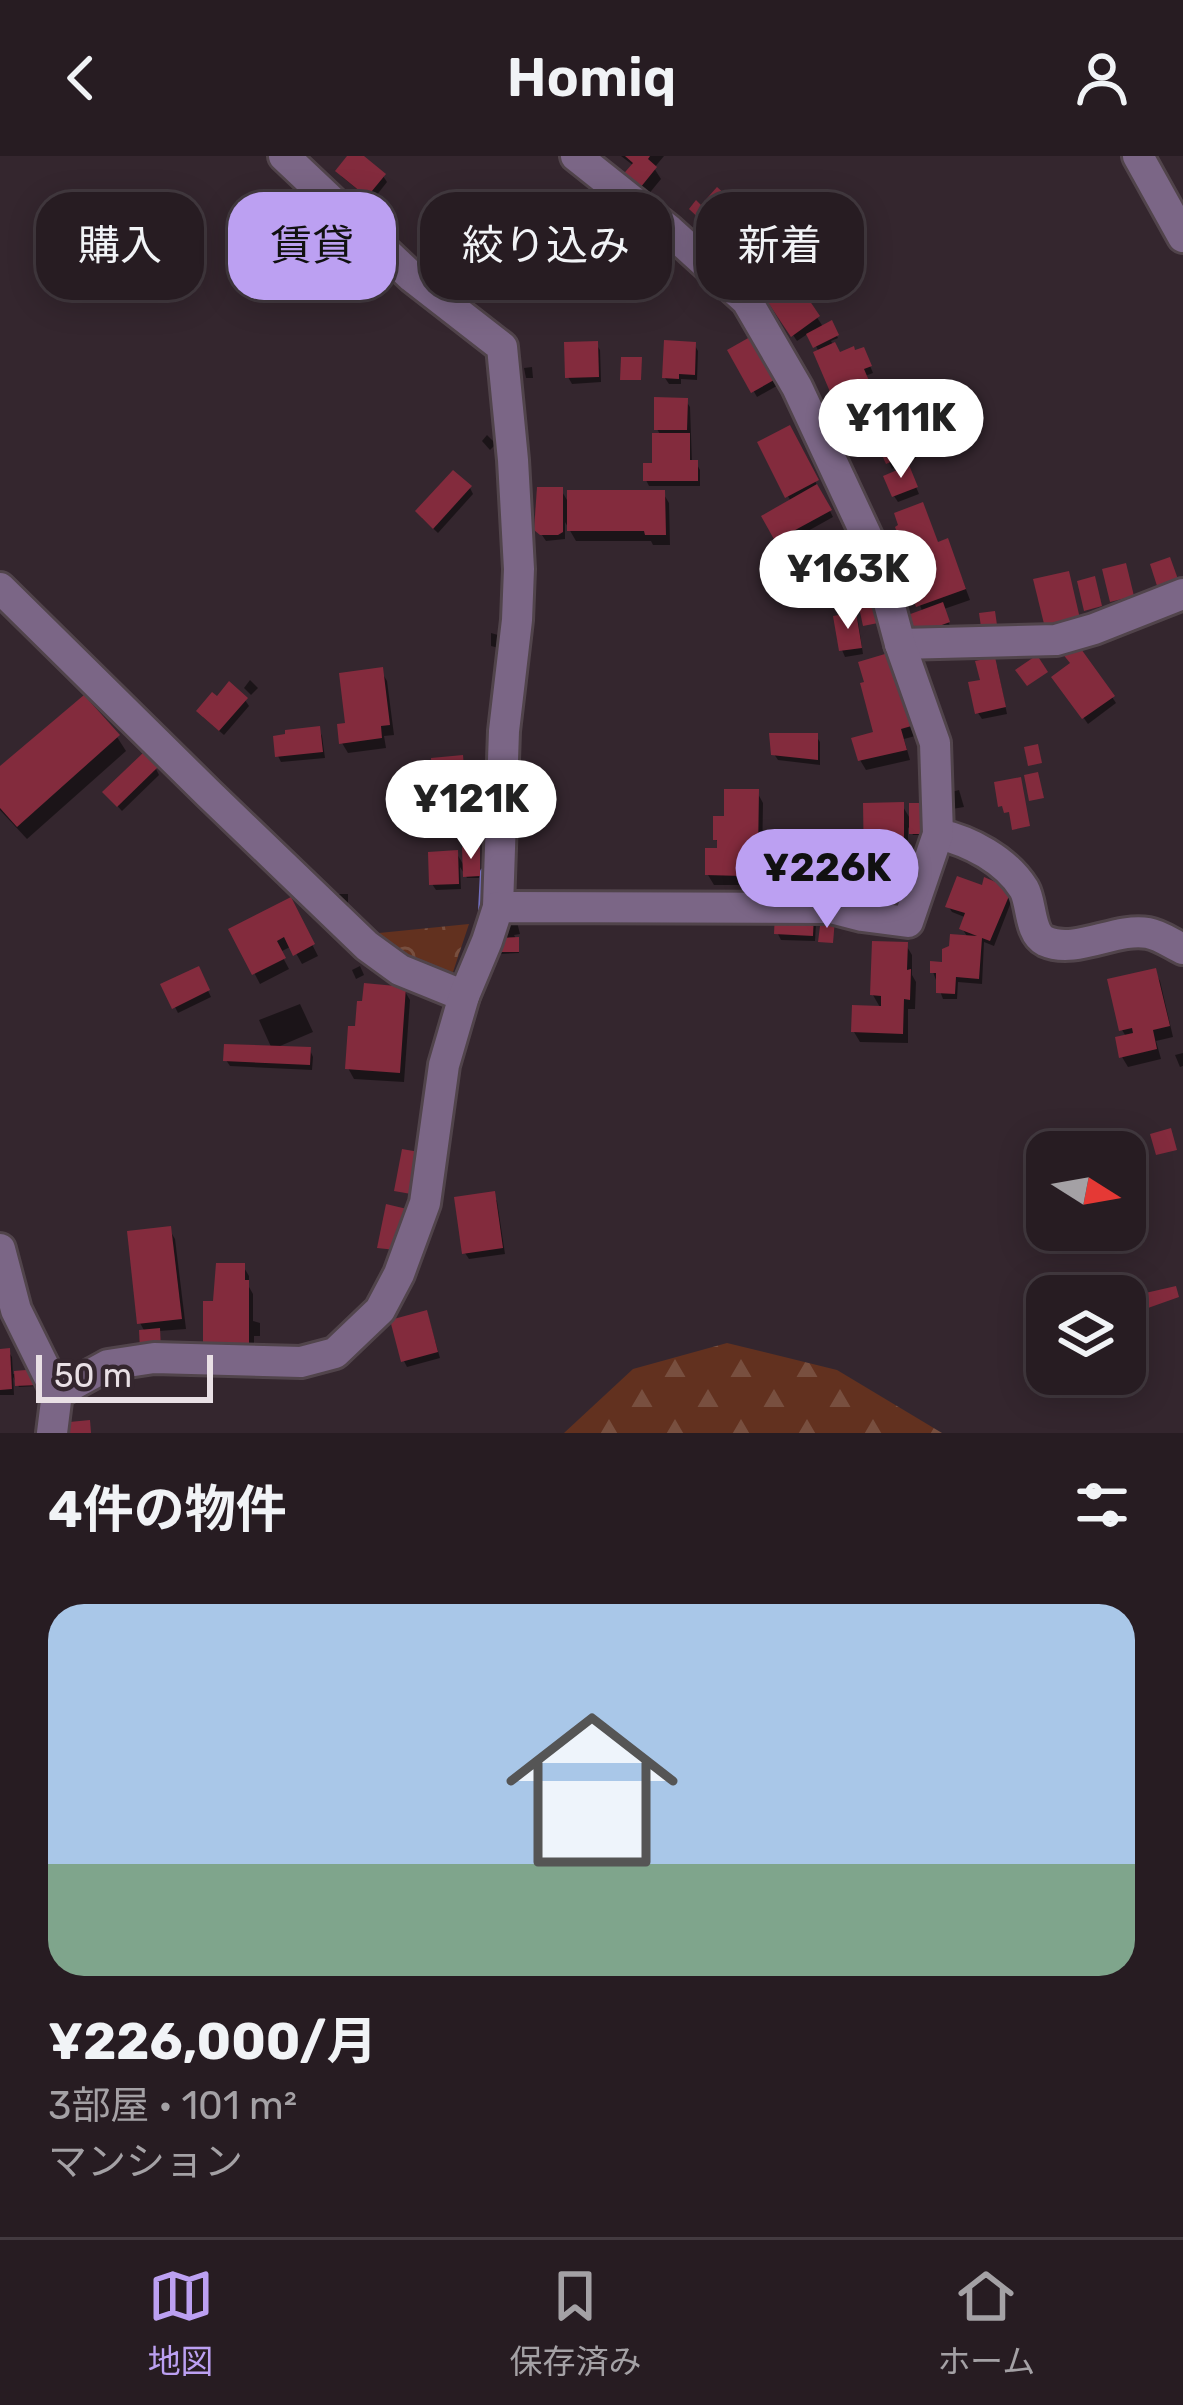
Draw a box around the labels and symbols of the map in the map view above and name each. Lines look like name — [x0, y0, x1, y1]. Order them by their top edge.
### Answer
pin: ¥111K — [817, 379, 985, 481]
pin: ¥163K — [764, 530, 932, 632]
pin: ¥121K — [387, 760, 555, 862]
pin: ¥226K — [743, 829, 911, 931]
north arrow — [1026, 1131, 1146, 1251]
scale bar — [36, 1349, 213, 1402]

